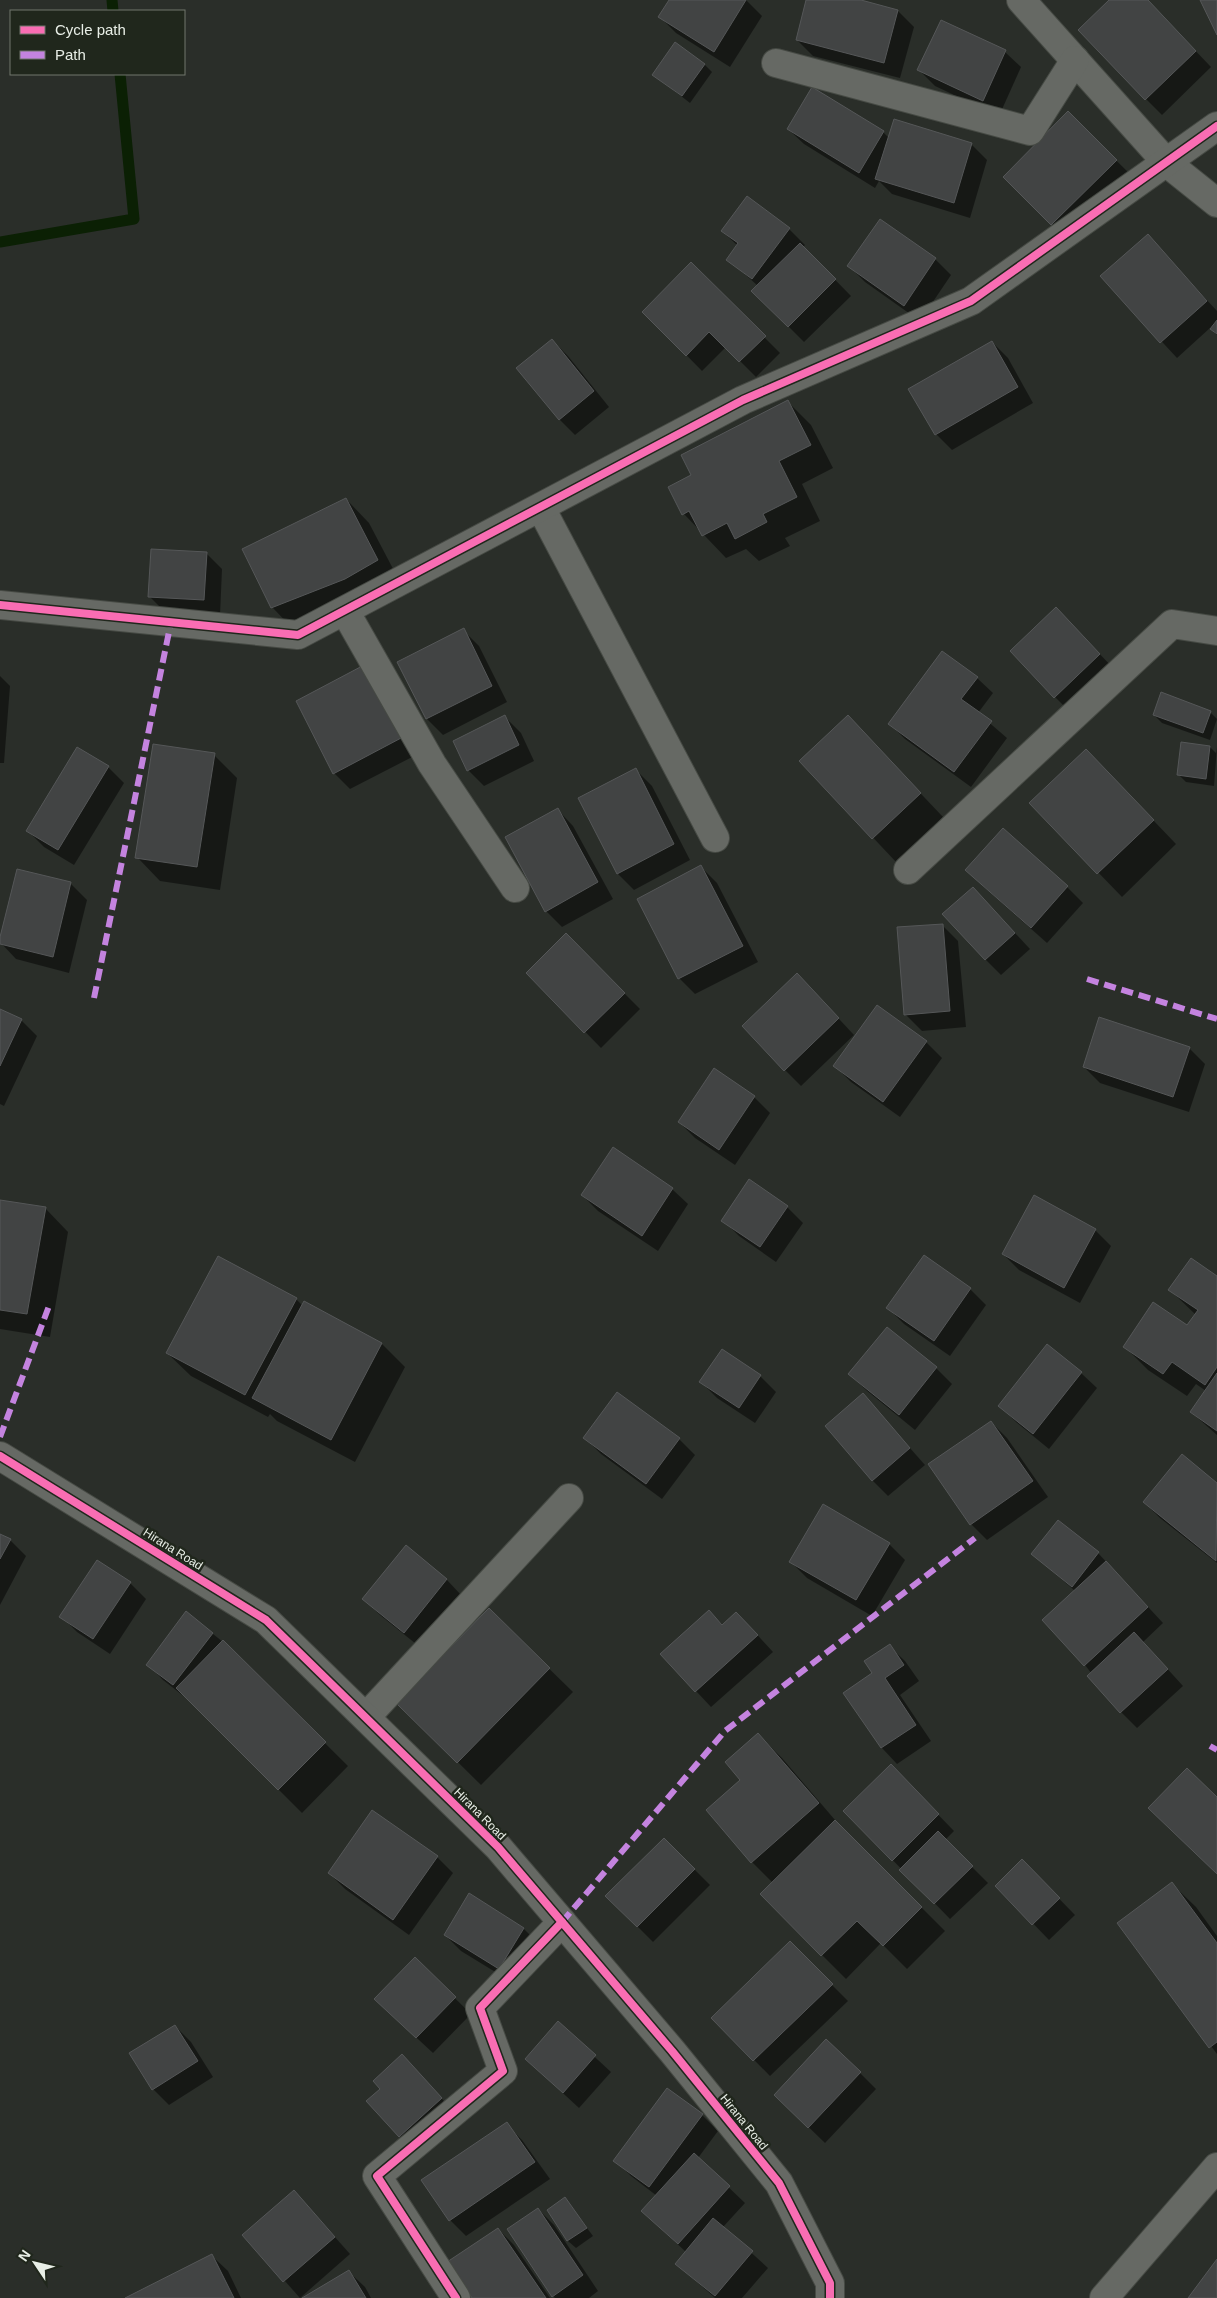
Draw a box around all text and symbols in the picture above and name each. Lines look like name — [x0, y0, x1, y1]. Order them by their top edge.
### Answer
legend — [10, 10, 185, 75]
text: Cycle path — [55, 21, 126, 38]
text: Path — [55, 46, 86, 63]
street label: Hirana Road — [141, 1525, 205, 1573]
street label: Hirana Road — [451, 1785, 509, 1843]
street label: Hirana Road — [717, 2091, 771, 2153]
north arrow — [10, 2238, 60, 2288]
text: N — [15, 2247, 34, 2264]

